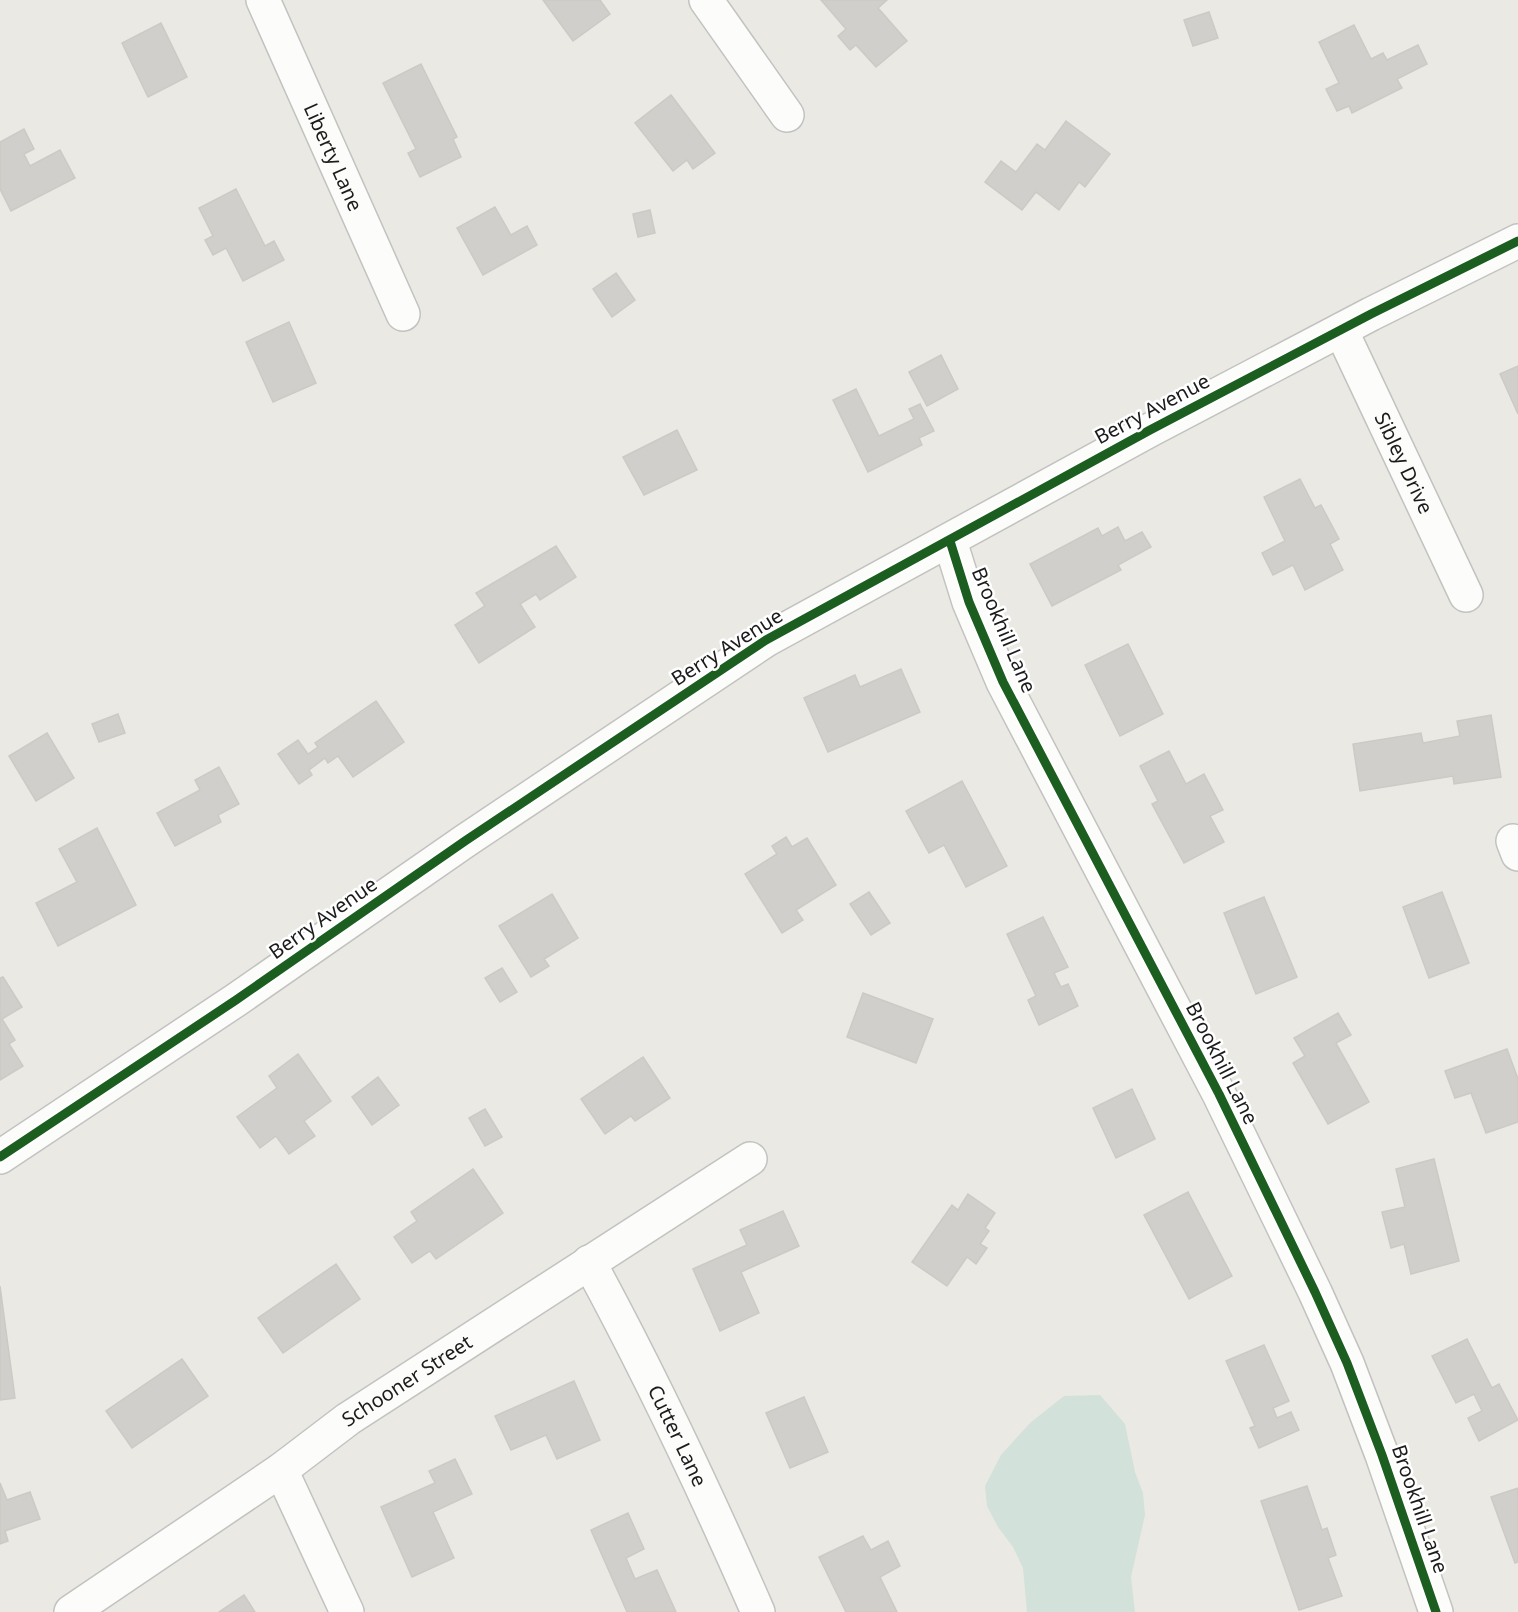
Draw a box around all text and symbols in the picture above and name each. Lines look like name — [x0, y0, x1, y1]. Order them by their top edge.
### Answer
street label: Liberty Lane — [298, 99, 369, 215]
street label: Berry Avenue — [1090, 367, 1214, 450]
street label: Sibley Drive — [1369, 407, 1440, 518]
street label: Brookhill Lane — [966, 563, 1043, 697]
street label: Berry Avenue — [666, 602, 787, 692]
street label: Berry Avenue — [263, 870, 382, 965]
street label: Brookhill Lane — [1180, 997, 1265, 1129]
street label: Schooner Street — [336, 1328, 477, 1433]
street label: Cutter Lane — [642, 1380, 714, 1491]
street label: Brookhill Lane — [1386, 1441, 1455, 1577]

